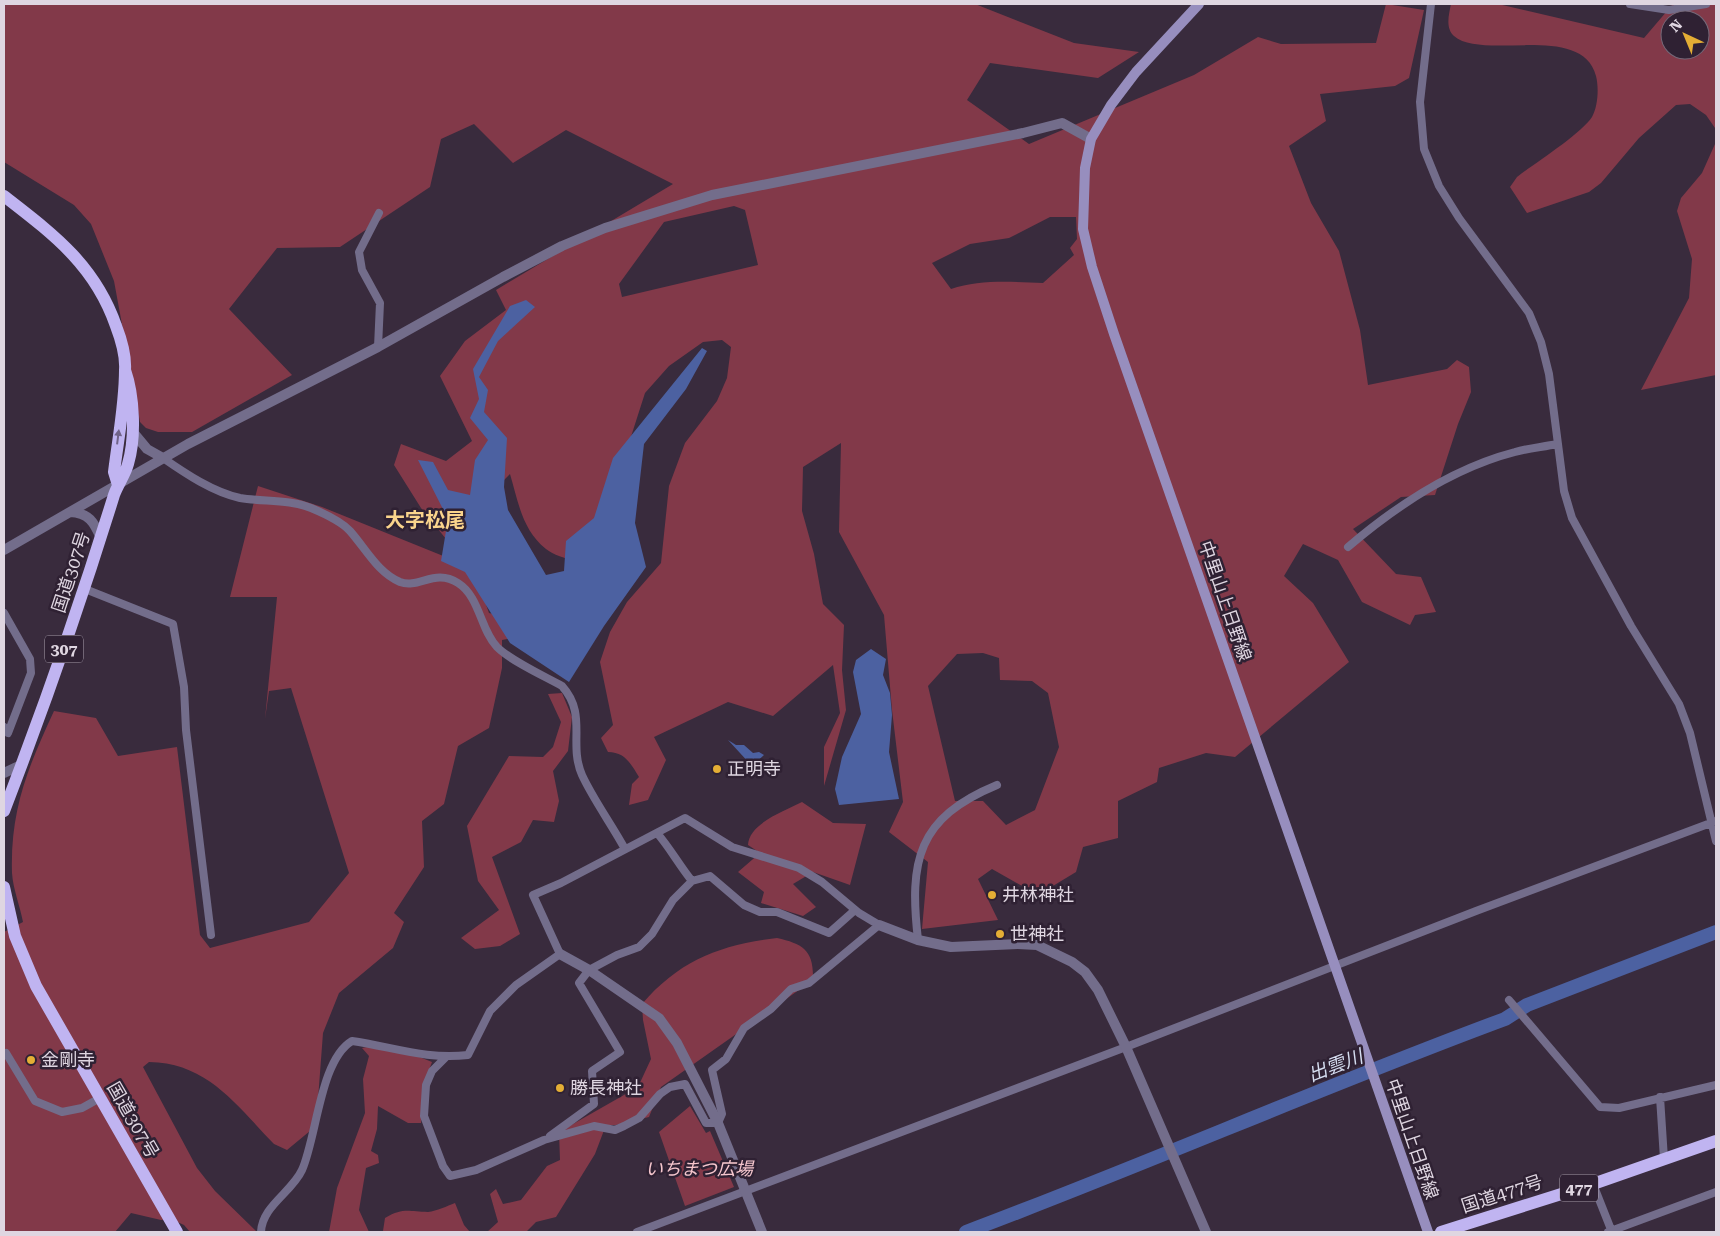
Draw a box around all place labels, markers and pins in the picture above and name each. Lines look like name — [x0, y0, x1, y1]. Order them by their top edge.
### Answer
place label: 正明寺 — [727, 758, 781, 779]
marker: 正明寺 — [711, 763, 723, 775]
place label: 井林神社 — [1002, 884, 1074, 905]
marker: 井林神社 — [986, 889, 998, 901]
place label: 世神社 — [1010, 923, 1064, 944]
marker: 世神社 — [994, 928, 1006, 940]
place label: 金剛寺 — [41, 1049, 95, 1070]
marker: 金剛寺 — [25, 1054, 37, 1066]
place label: 勝長神社 — [570, 1077, 642, 1098]
marker: 勝長神社 — [554, 1082, 566, 1094]

